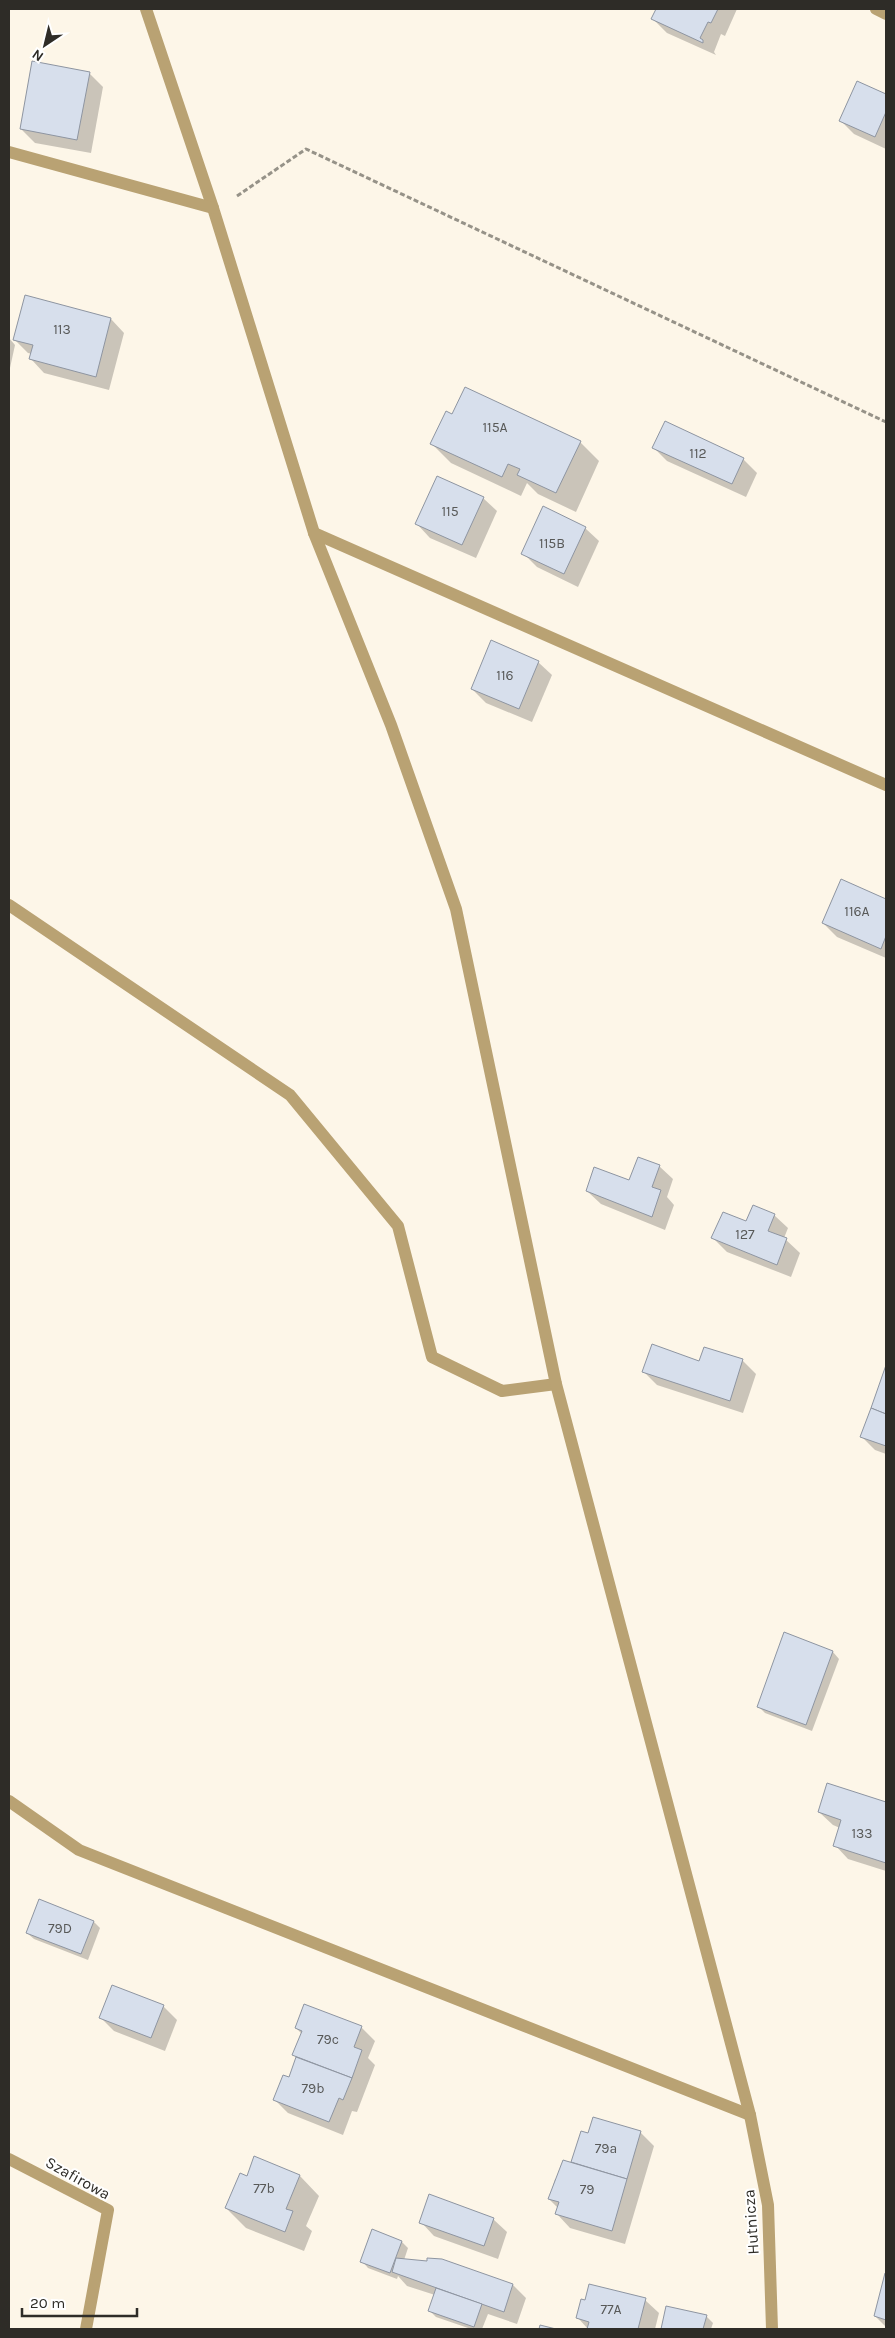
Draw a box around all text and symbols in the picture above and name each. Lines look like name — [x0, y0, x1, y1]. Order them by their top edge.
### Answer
north arrow — [20, 20, 70, 70]
text: N — [29, 45, 47, 65]
house number: 113 — [53, 321, 71, 338]
house number: 115A — [482, 419, 508, 436]
house number: 112 — [689, 445, 707, 462]
house number: 115 — [441, 503, 459, 520]
house number: 115B — [539, 535, 565, 552]
house number: 116 — [496, 667, 514, 684]
house number: 116A — [844, 903, 870, 920]
house number: 127 — [735, 1226, 755, 1243]
house number: 133 — [851, 1825, 873, 1842]
house number: 79D — [48, 1920, 72, 1937]
house number: 79c — [317, 2031, 339, 2048]
house number: 79b — [302, 2080, 325, 2097]
house number: 79a — [595, 2140, 617, 2157]
street label: Szafirowa — [42, 2152, 114, 2204]
house number: 77b — [253, 2180, 275, 2197]
house number: 79 — [580, 2181, 594, 2198]
street label: Hutnicza — [739, 2189, 763, 2255]
scale bar — [22, 2286, 138, 2318]
text: 20 m — [30, 2294, 65, 2312]
house number: 77A — [600, 2301, 622, 2318]

